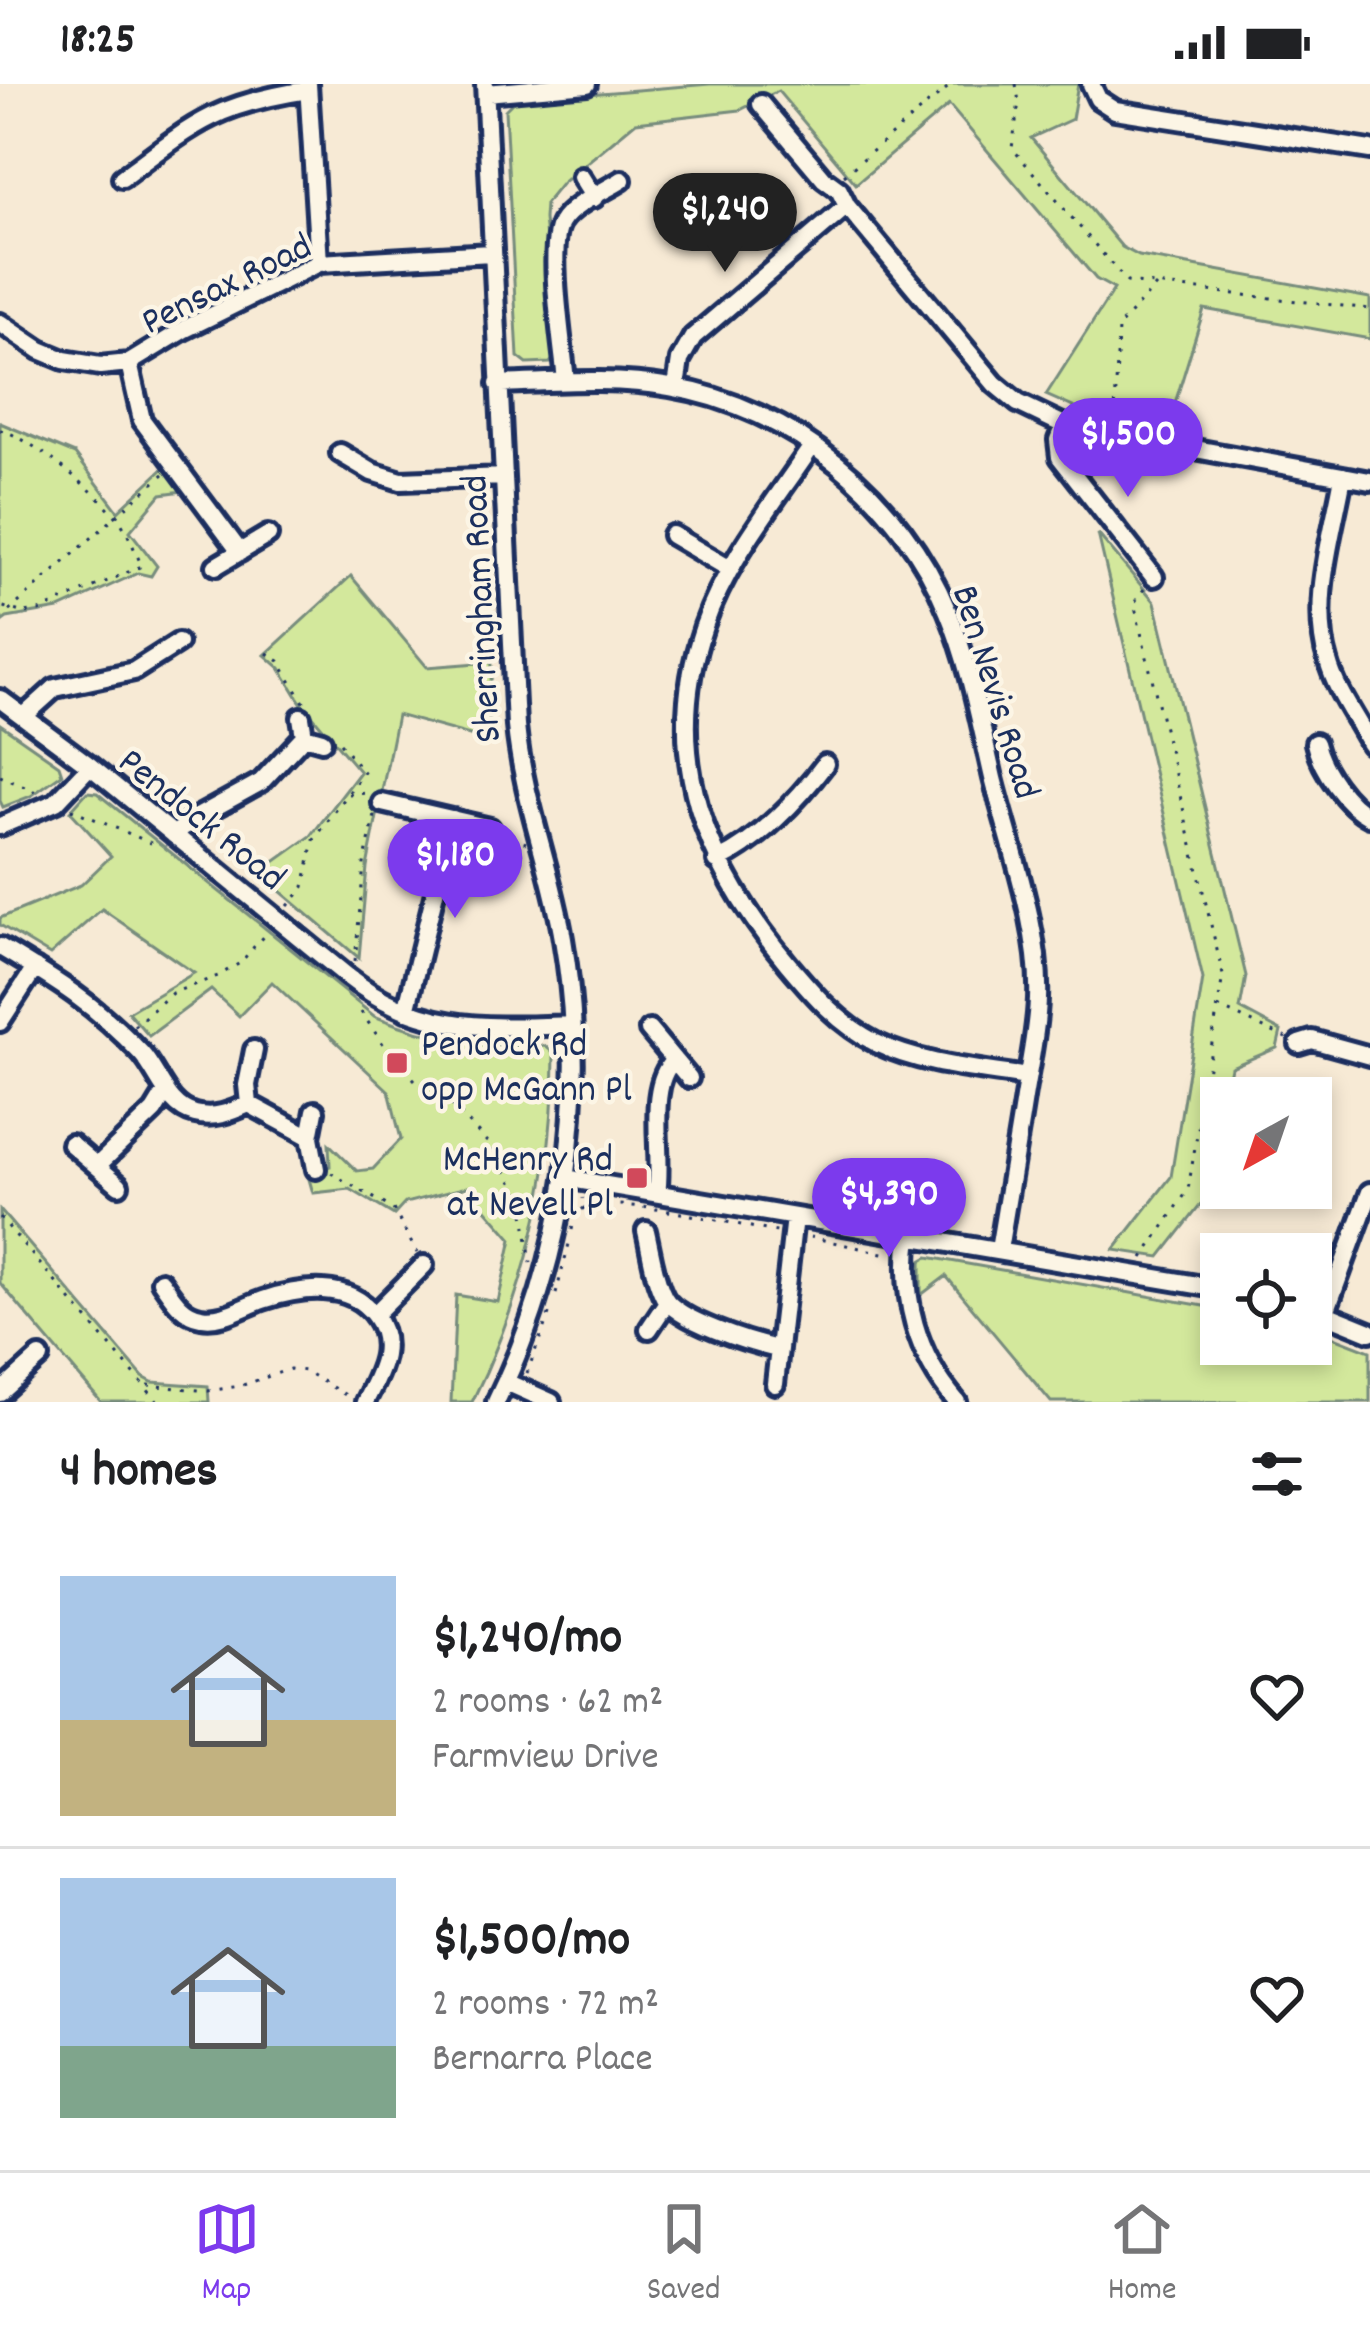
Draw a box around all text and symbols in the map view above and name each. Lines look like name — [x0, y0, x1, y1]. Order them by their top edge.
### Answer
text: 18:25 — [60, 10, 136, 74]
pin: $1,240 — [627, 173, 823, 275]
text: $1,240 — [680, 184, 770, 239]
street label: Pensax Road — [133, 222, 323, 352]
pin: $1,500 — [1030, 398, 1226, 500]
text: $1,500 — [1080, 409, 1176, 464]
street label: Sherringham Road — [450, 473, 519, 744]
street label: Ben Nevis Road — [934, 579, 1051, 806]
street label: Pendock Road — [104, 737, 296, 907]
pin: $1,180 — [357, 819, 553, 921]
text: $1,180 — [414, 830, 496, 885]
place label: Pendock Rd opp McGann Pl — [421, 1020, 632, 1120]
marker: Pendock Rd opp McGann Pl — [384, 1050, 410, 1076]
north arrow — [1200, 1077, 1332, 1209]
map controls — [1200, 1077, 1332, 1365]
place label: McHenry Rd at Nevell Pl — [443, 1135, 613, 1235]
pin: $4,390 — [791, 1158, 987, 1260]
marker: McHenry Rd at Nevell Pl — [624, 1165, 650, 1191]
text: $4,390 — [839, 1169, 939, 1224]
button: locate — [1200, 1233, 1332, 1365]
text: 4 homes — [60, 1438, 218, 1510]
icon: filters — [1244, 1441, 1310, 1507]
text: $1,240/mo — [432, 1605, 622, 1677]
icon: home — [156, 1624, 300, 1768]
icon: heart — [1244, 1663, 1310, 1729]
text: 2 rooms · 62 m² — [432, 1677, 663, 1732]
text: Farmview Drive — [432, 1732, 659, 1787]
text: $1,500/mo — [432, 1907, 630, 1979]
icon: home — [156, 1926, 300, 2070]
icon: heart — [1244, 1965, 1310, 2031]
text: 2 rooms · 72 m² — [432, 1979, 659, 2034]
text: Bernarra Place — [432, 2034, 653, 2089]
tab: Map — [194, 2196, 260, 2315]
tab: Saved — [647, 2196, 721, 2315]
tab: Home — [1108, 2196, 1176, 2315]

